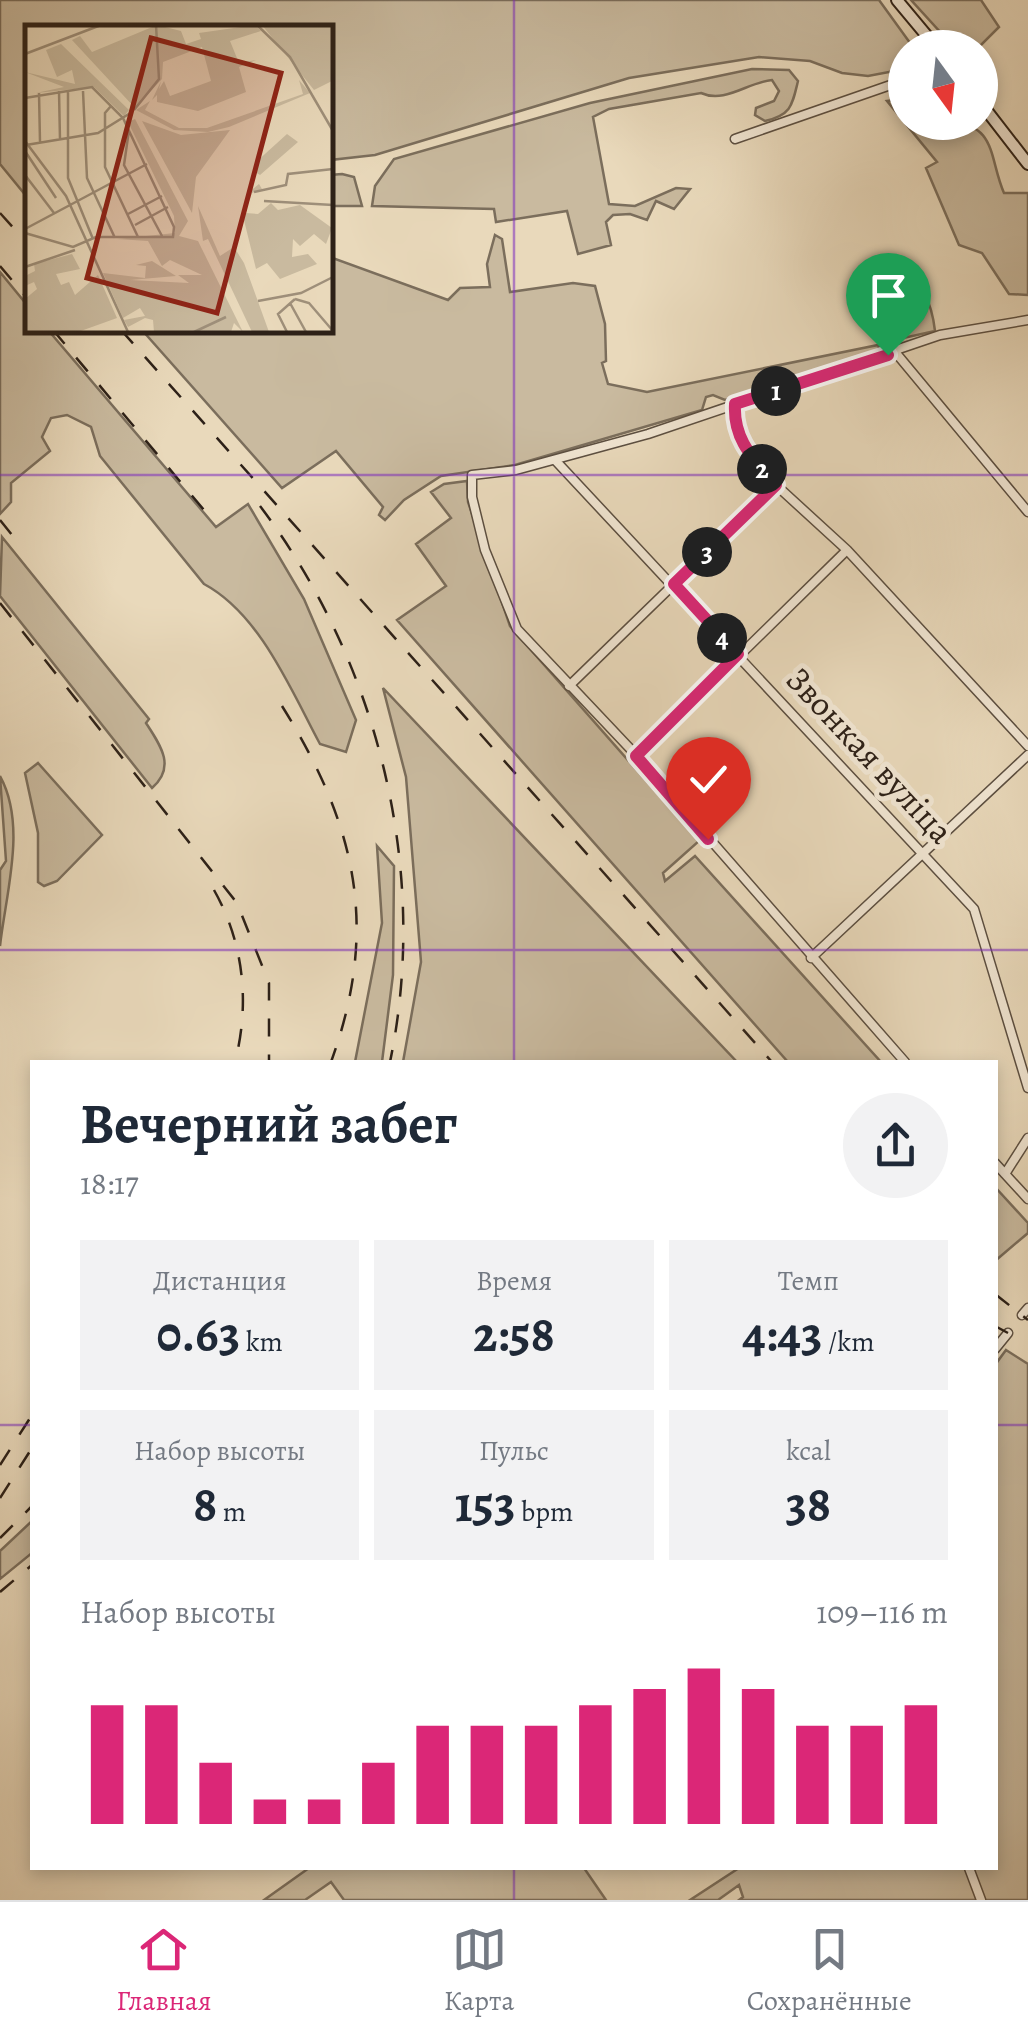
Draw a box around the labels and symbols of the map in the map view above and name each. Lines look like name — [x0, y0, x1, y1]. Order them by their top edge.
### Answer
inset map — [25, 25, 332, 332]
north arrow — [888, 30, 998, 140]
pin — [846, 253, 931, 356]
pin: 1 — [751, 366, 801, 416]
pin: 2 — [737, 444, 787, 494]
pin: 3 — [682, 527, 732, 577]
pin: 4 — [697, 613, 747, 663]
street label: Звонкая вуліца — [776, 656, 964, 854]
pin — [666, 737, 751, 840]

